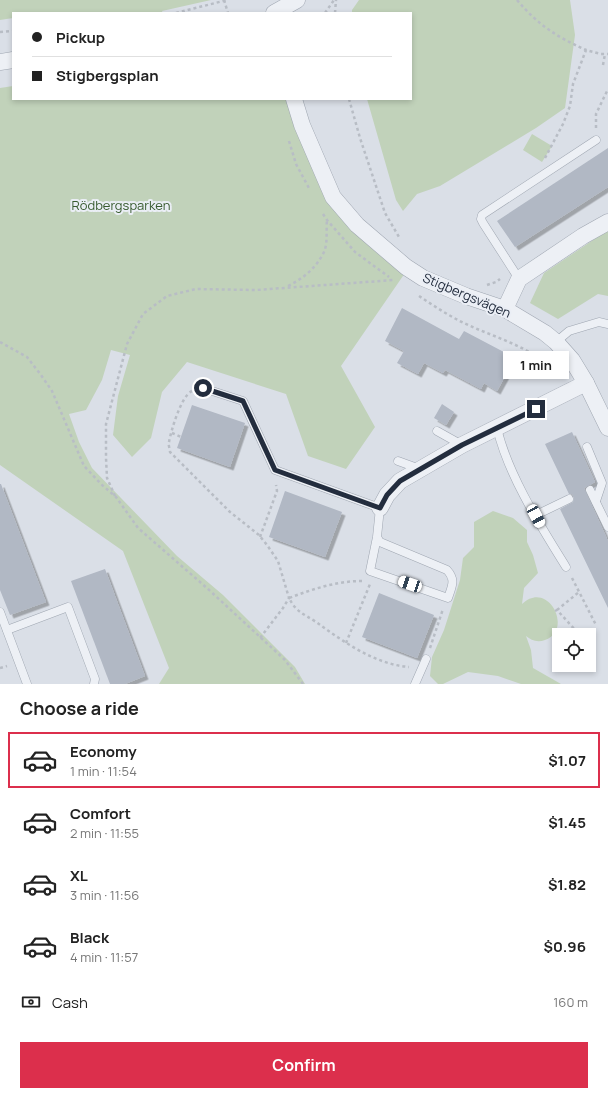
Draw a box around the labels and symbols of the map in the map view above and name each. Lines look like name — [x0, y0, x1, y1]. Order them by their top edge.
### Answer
park label: Rödbergsparken — [72, 196, 170, 214]
street label: Stigbergsvägen — [420, 268, 514, 322]
callout: 1 min — [503, 351, 569, 379]
route start — [194, 379, 212, 397]
route end — [527, 400, 545, 418]
car — [525, 503, 547, 529]
car — [397, 574, 423, 594]

